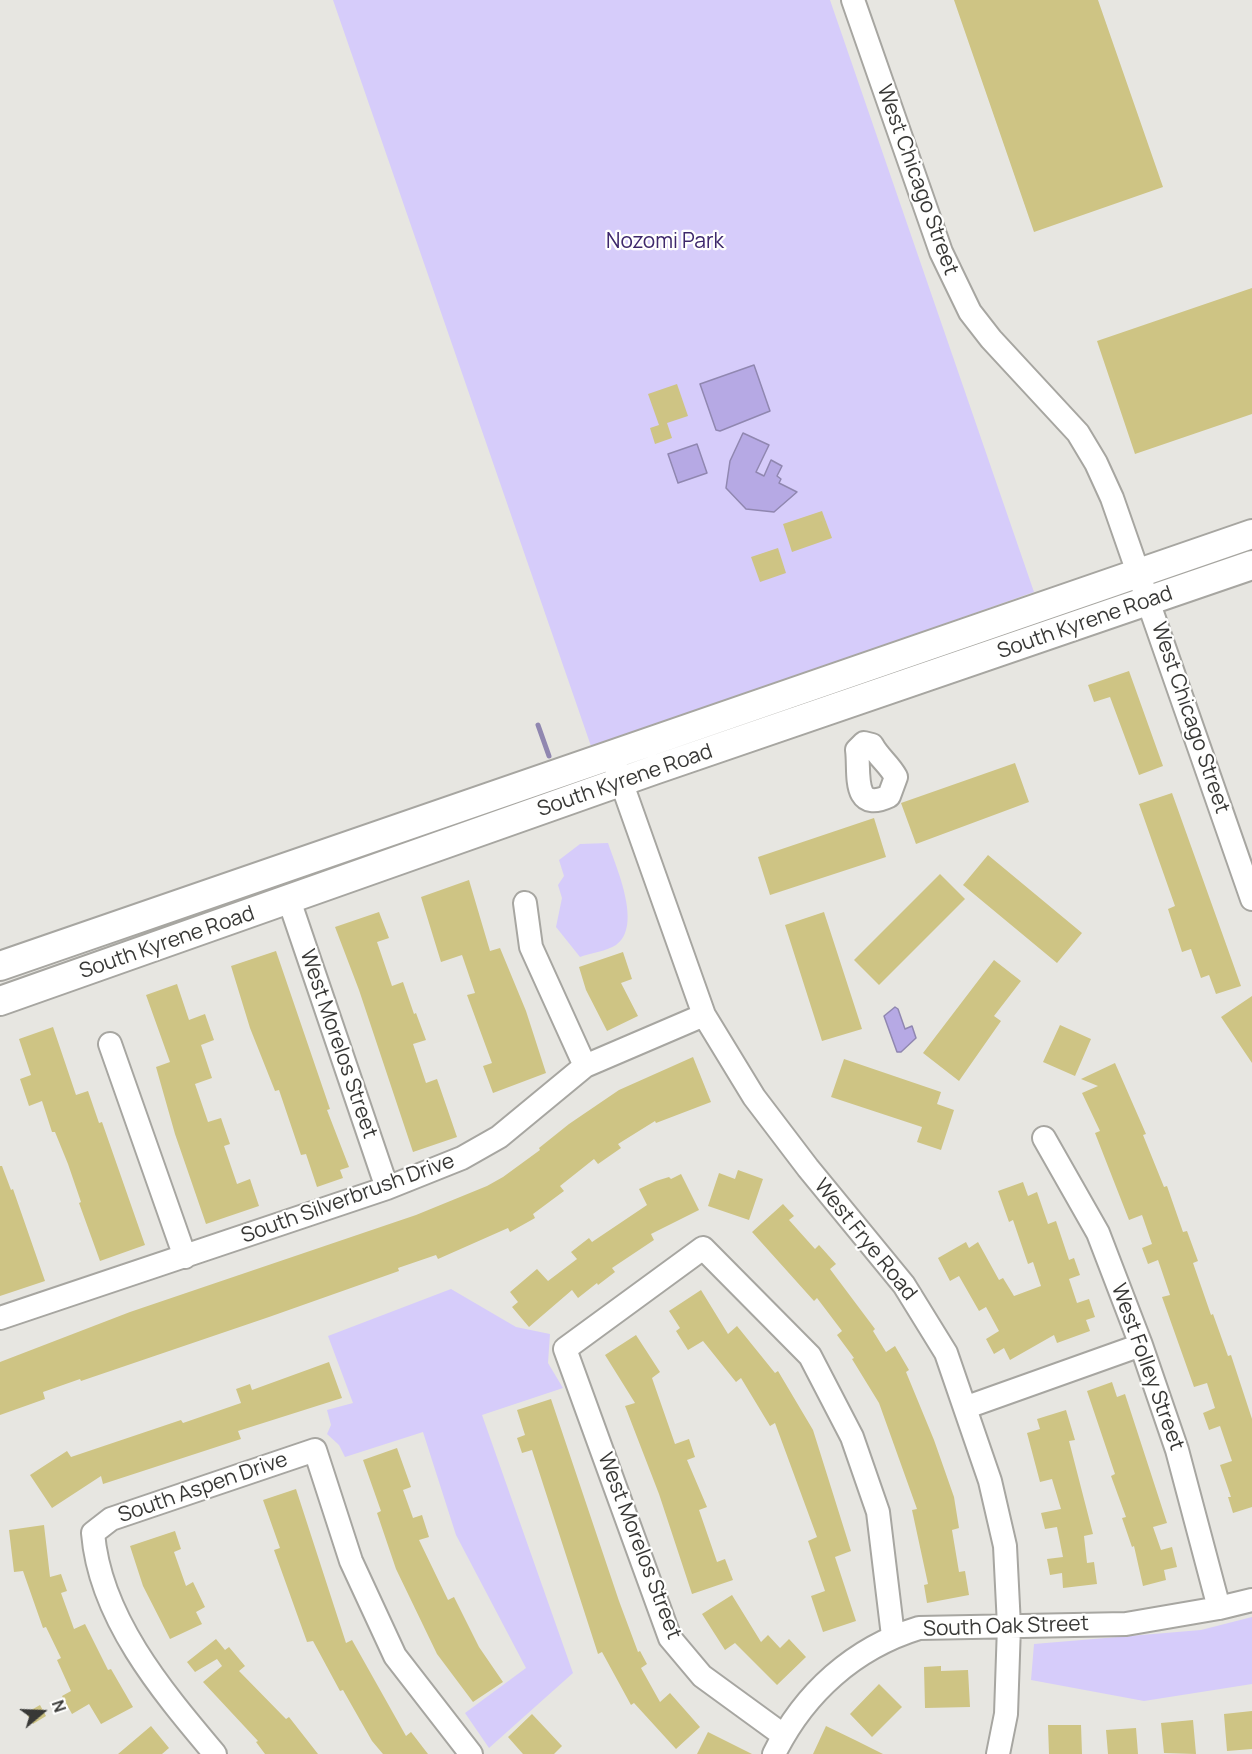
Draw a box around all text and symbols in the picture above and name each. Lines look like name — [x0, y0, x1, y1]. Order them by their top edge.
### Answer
street label: West Chicago Street — [871, 81, 963, 279]
park label: Nozomi Park — [606, 229, 724, 255]
street label: South Kyrene Road — [994, 581, 1176, 665]
street label: West Chicago Street — [1145, 619, 1235, 817]
street label: South Kyrene Road — [534, 739, 716, 823]
street label: South Kyrene Road — [76, 901, 258, 985]
street label: West Morelos Street — [294, 946, 382, 1142]
street label: South Silverbrush Drive — [238, 1149, 458, 1249]
street label: West Frye Road — [808, 1174, 922, 1306]
street label: West Folley Street — [1105, 1280, 1189, 1454]
street label: South Aspen Drive — [115, 1447, 291, 1529]
street label: West Morelos Street — [592, 1449, 686, 1643]
street label: South Oak Street — [923, 1612, 1089, 1642]
north arrow — [12, 1682, 72, 1742]
text: N — [47, 1697, 71, 1715]

